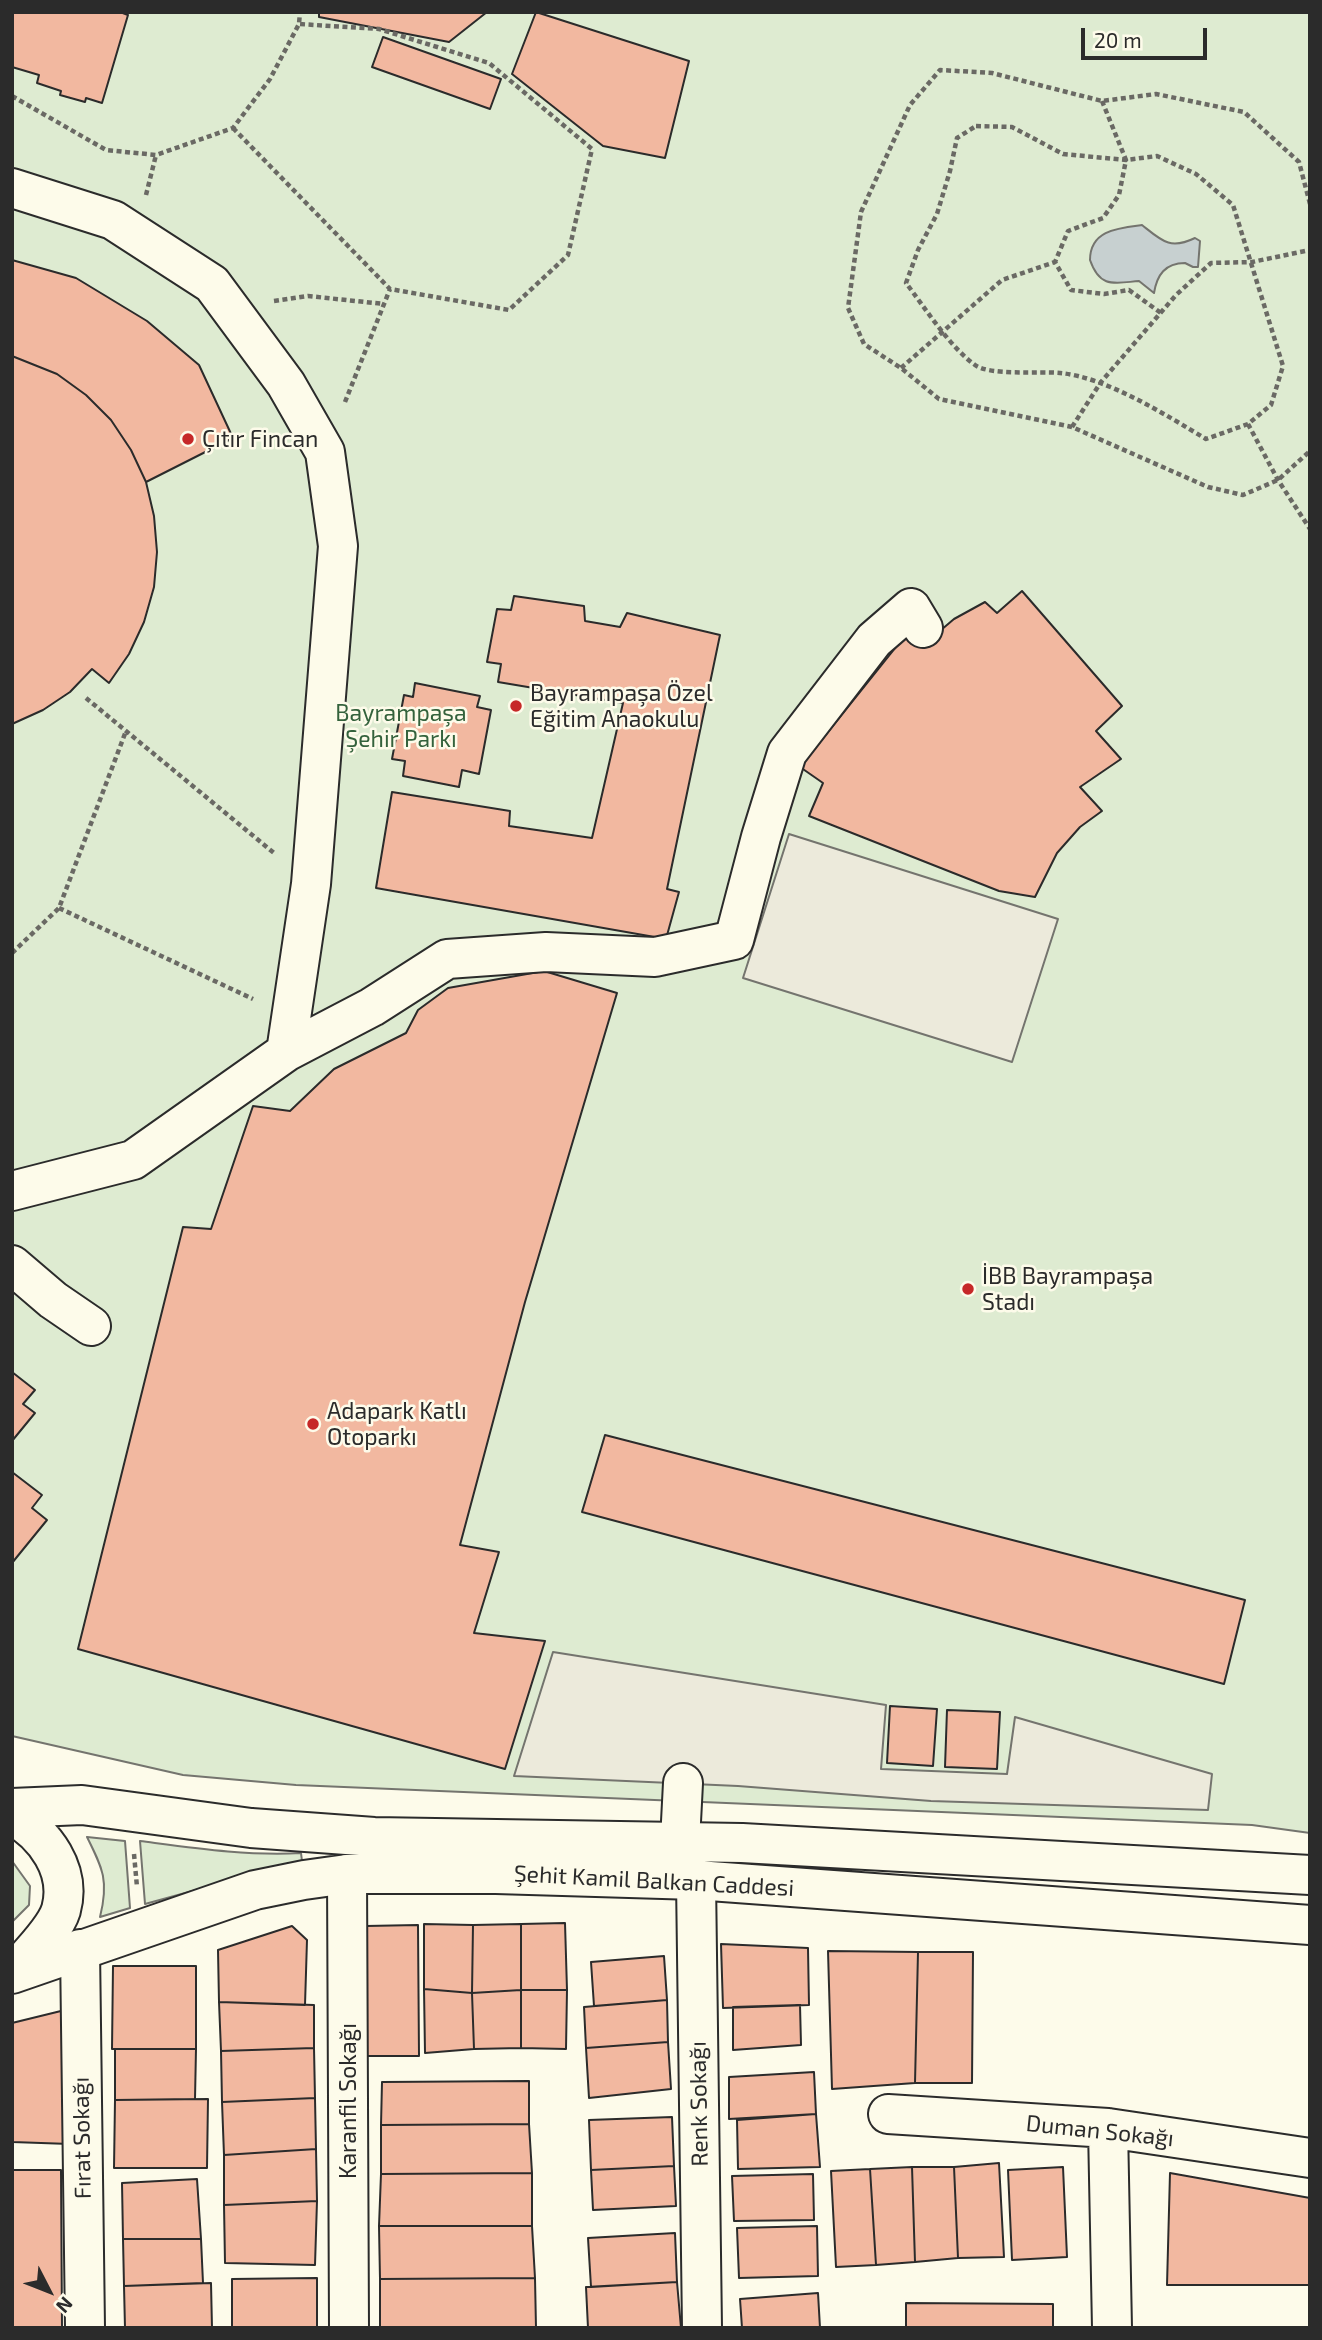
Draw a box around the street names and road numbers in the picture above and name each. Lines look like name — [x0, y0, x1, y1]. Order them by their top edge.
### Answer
street label: Şehit Kamil Balkan Caddesi — [513, 1860, 795, 1902]
street label: Karanfil Sokağı — [334, 2023, 362, 2179]
street label: Renk Sokağı — [684, 2041, 714, 2167]
street label: Fırat Sokağı — [67, 2077, 97, 2199]
street label: Duman Sokağı — [1025, 2110, 1175, 2152]

